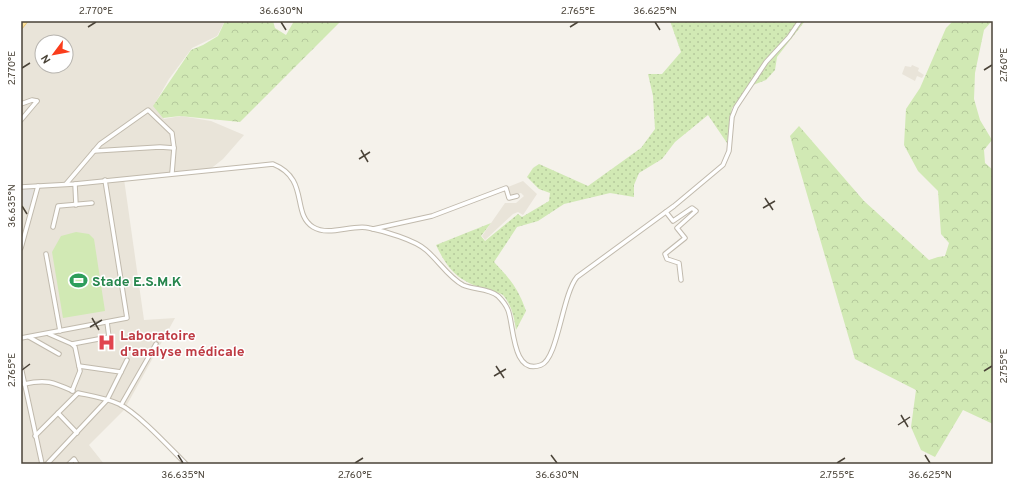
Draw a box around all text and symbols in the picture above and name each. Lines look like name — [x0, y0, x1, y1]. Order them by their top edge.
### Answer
text: 2.770°E — [79, 5, 113, 18]
text: 36.630°N — [259, 5, 303, 18]
text: 2.765°E — [561, 5, 595, 18]
text: 36.625°N — [633, 5, 677, 18]
north arrow — [34, 34, 74, 74]
text: 2.760°E — [998, 48, 1011, 82]
text: 2.770°E — [6, 51, 19, 85]
text: N — [38, 52, 54, 66]
text: 36.635°N — [6, 184, 19, 228]
sports icon: Stade E.S.M.K — [69, 271, 89, 291]
place label: Stade E.S.M.K — [92, 274, 182, 291]
place label: Laboratoire d'analyse médicale — [120, 328, 245, 361]
hospital icon: Laboratoire d'analyse médicale — [97, 333, 117, 353]
text: 2.755°E — [998, 348, 1011, 384]
text: 2.765°E — [6, 353, 19, 387]
text: 36.635°N — [161, 469, 205, 482]
text: 2.760°E — [338, 469, 372, 482]
text: 36.630°N — [535, 469, 579, 482]
text: 2.755°E — [819, 469, 855, 482]
text: 36.625°N — [908, 469, 952, 482]

